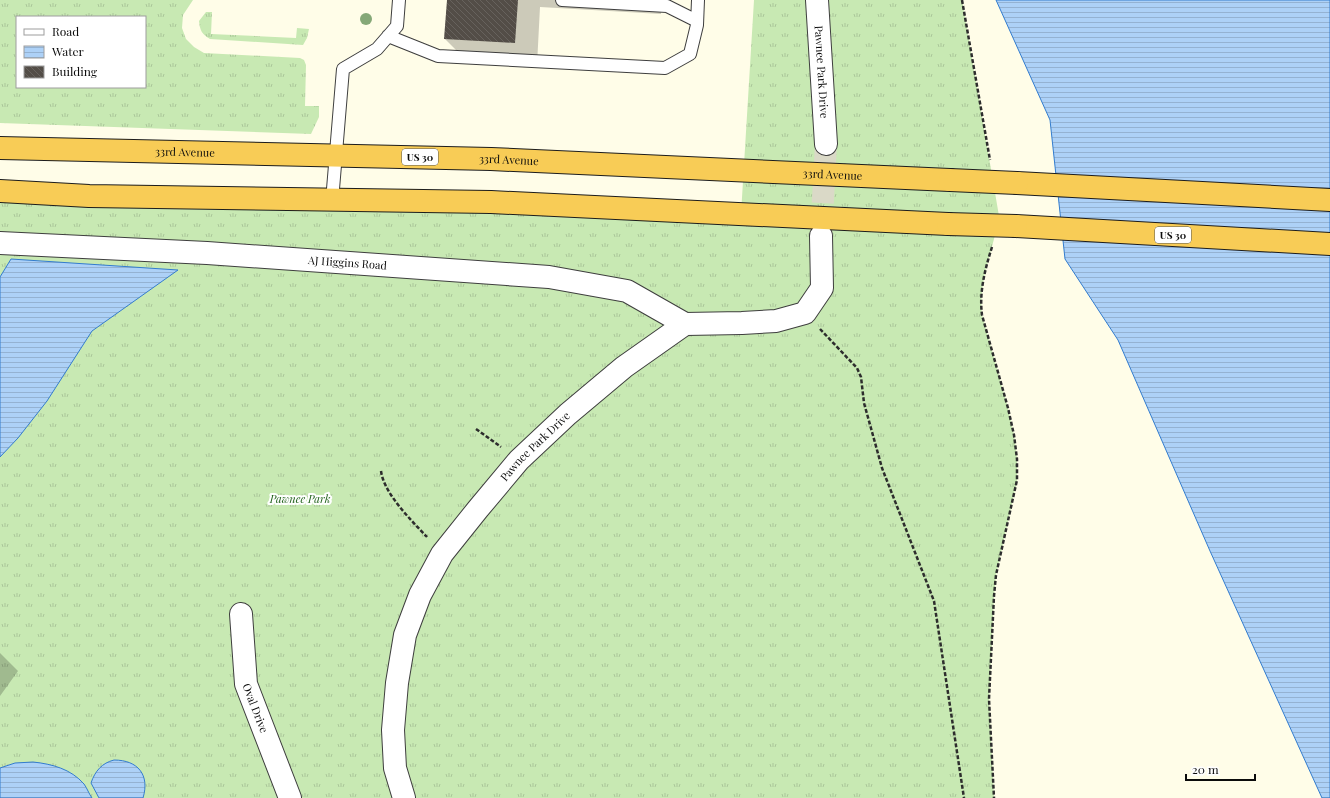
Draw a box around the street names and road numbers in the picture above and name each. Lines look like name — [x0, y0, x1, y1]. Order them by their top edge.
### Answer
street label: Pawnee Park Drive — [812, 25, 832, 119]
street label: 33rd Avenue — [155, 143, 215, 160]
road number: US 30 — [402, 149, 438, 165]
street label: 33rd Avenue — [479, 151, 539, 168]
street label: 33rd Avenue — [802, 165, 863, 183]
road number: US 30 — [1155, 227, 1191, 243]
street label: AJ Higgins Road — [307, 252, 388, 273]
street label: Pawnee Park Drive — [497, 408, 573, 484]
street label: Oval Drive — [239, 681, 272, 735]

